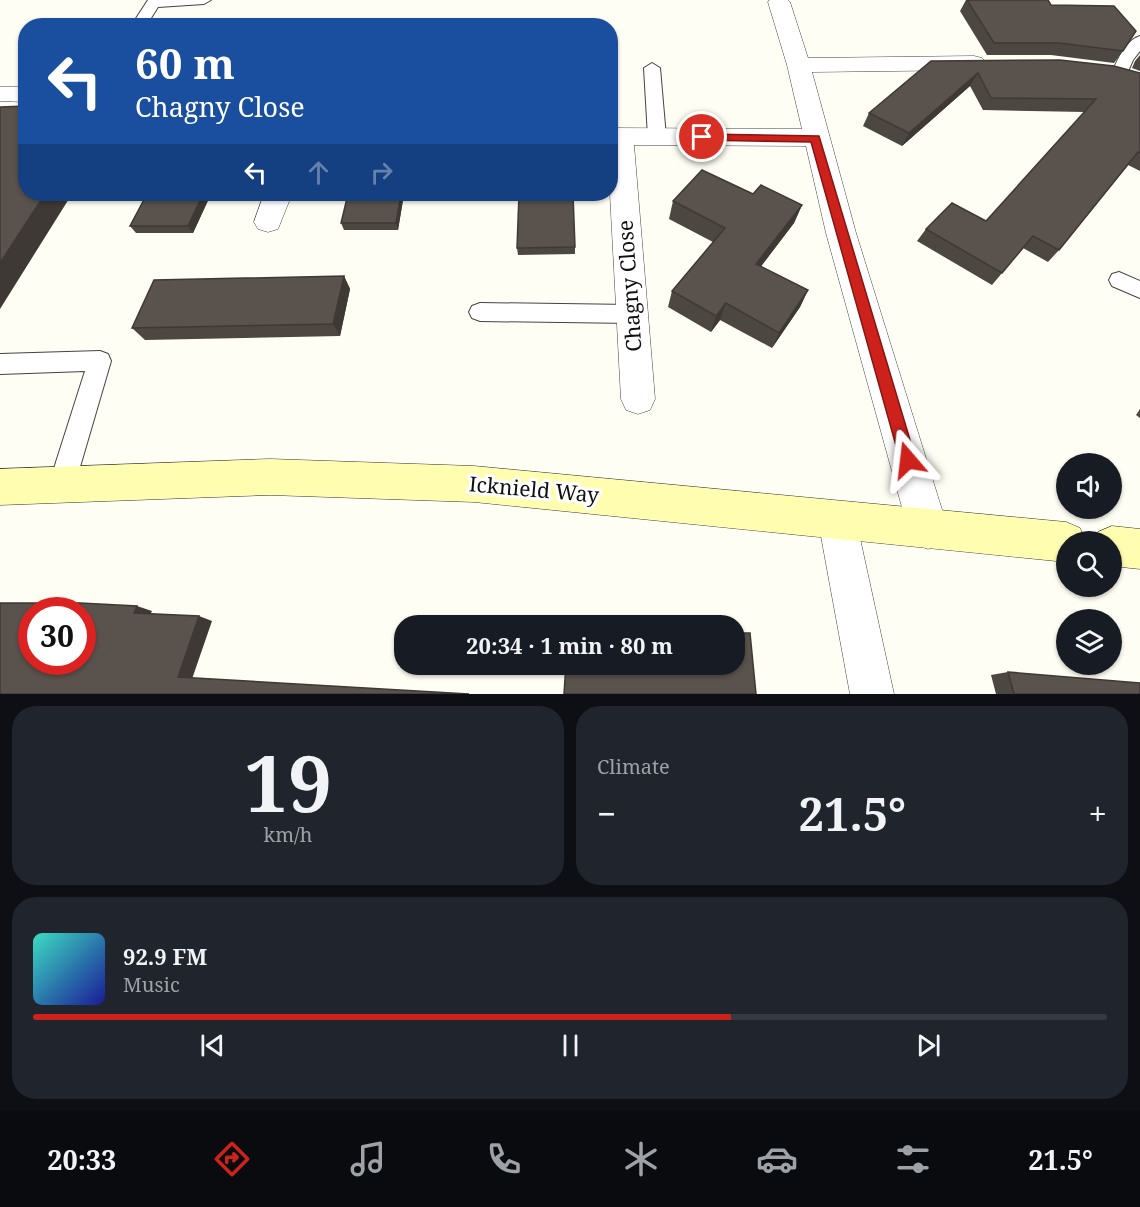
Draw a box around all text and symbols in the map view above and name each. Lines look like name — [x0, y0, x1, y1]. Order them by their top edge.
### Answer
text: 60 m — [135, 34, 235, 91]
icon: left — [36, 42, 114, 120]
text: Chagny Close — [135, 88, 305, 125]
pin — [676, 111, 727, 162]
icon: arrive — [685, 120, 718, 153]
icon: left — [239, 156, 272, 189]
icon: ahead — [302, 156, 335, 189]
icon: right — [365, 156, 398, 189]
street label: Chagny Close — [610, 219, 648, 353]
position arrow — [876, 428, 940, 492]
map controls — [1056, 453, 1122, 675]
button: sound — [1056, 453, 1122, 519]
street label: Icknield Way — [468, 469, 600, 509]
button: search — [1056, 531, 1122, 597]
speed limit sign: 30 — [18, 597, 96, 675]
button: layers — [1056, 609, 1122, 675]
text: 20:34 · 1 min · 80 m — [466, 630, 673, 660]
text: 19 — [244, 729, 332, 835]
text: Climate — [597, 753, 670, 780]
text: 21.5° — [799, 783, 906, 844]
text: − — [597, 791, 616, 836]
text: + — [1089, 791, 1107, 836]
text: km/h — [263, 821, 313, 848]
text: 92.9 FM — [123, 941, 207, 971]
text: Music — [123, 971, 180, 998]
icon: previous — [196, 1029, 229, 1062]
icon: pause — [554, 1029, 587, 1062]
icon: next — [912, 1029, 945, 1062]
icon: directions — [211, 1138, 253, 1180]
icon: music — [347, 1138, 389, 1180]
icon: phone — [483, 1138, 525, 1180]
icon: climate — [620, 1138, 662, 1180]
icon: car — [756, 1138, 798, 1180]
icon: filters — [892, 1138, 934, 1180]
text: 20:33 — [47, 1141, 116, 1178]
text: 21.5° — [1028, 1141, 1093, 1178]

